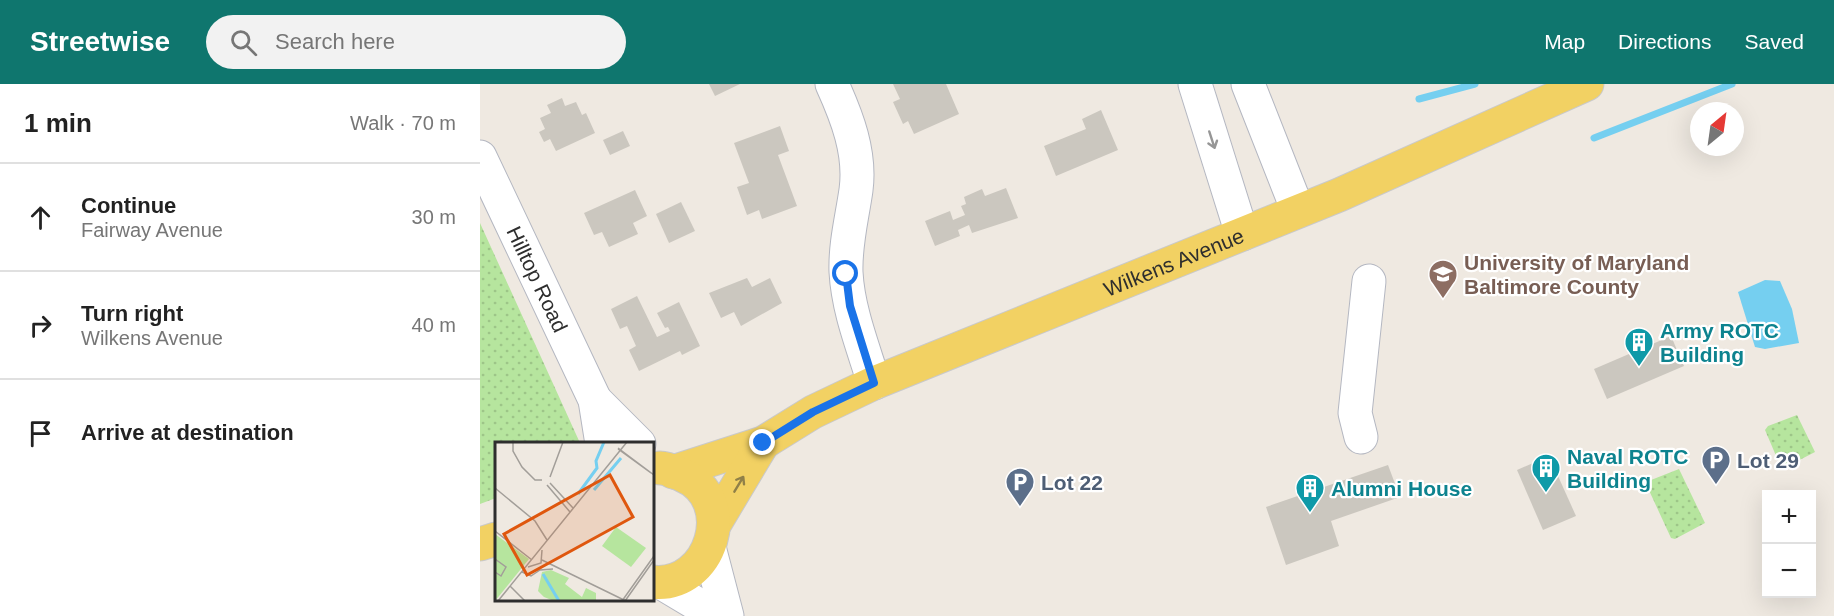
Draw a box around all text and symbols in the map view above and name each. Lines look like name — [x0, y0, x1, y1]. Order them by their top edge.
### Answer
search box — [206, 15, 626, 69]
text: Streetwise — [30, 26, 170, 57]
icon: search — [227, 26, 260, 59]
text: Search here — [275, 29, 395, 54]
text: Map — [1544, 30, 1585, 53]
text: Directions — [1618, 30, 1711, 53]
text: Saved — [1744, 30, 1804, 53]
north arrow — [1690, 102, 1744, 156]
text: 1 min — [24, 108, 92, 138]
text: Walk · 70 m — [350, 112, 456, 134]
one-way arrow — [1207, 130, 1218, 149]
text: Continue — [81, 193, 176, 218]
icon: ahead — [24, 201, 57, 234]
text: 30 m — [412, 206, 456, 228]
text: Fairway Avenue — [81, 219, 223, 241]
street label: Hilltop Road — [503, 222, 573, 336]
street label: Wilkens Avenue — [1100, 223, 1247, 301]
place label: University of Maryland Baltimore County — [1464, 251, 1689, 298]
school or university icon: University of Maryland Baltimore County — [1427, 258, 1459, 300]
route start — [832, 260, 858, 286]
text: Turn right — [81, 301, 183, 326]
icon: right — [24, 309, 57, 342]
text: 40 m — [412, 314, 456, 336]
place label: Army ROTC Building — [1660, 319, 1779, 366]
building icon: Army ROTC Building — [1623, 326, 1655, 368]
text: Wilkens Avenue — [81, 327, 223, 349]
icon: arrive — [24, 417, 57, 450]
text: Arrive at destination — [81, 420, 294, 445]
route end — [749, 429, 775, 455]
inset map — [495, 442, 654, 601]
parking icon: Lot 29 — [1700, 444, 1732, 486]
place label: Naval ROTC Building — [1567, 445, 1688, 492]
place label: Lot 29 — [1737, 449, 1799, 472]
building icon: Naval ROTC Building — [1530, 452, 1562, 494]
parking icon: Lot 22 — [1004, 466, 1036, 508]
place label: Lot 22 — [1041, 471, 1103, 494]
building icon: Alumni House — [1294, 472, 1326, 514]
one-way arrow — [733, 476, 745, 493]
place label: Alumni House — [1331, 477, 1472, 500]
map controls — [1762, 490, 1816, 598]
button: + — [1762, 490, 1816, 544]
button: − — [1762, 544, 1816, 598]

